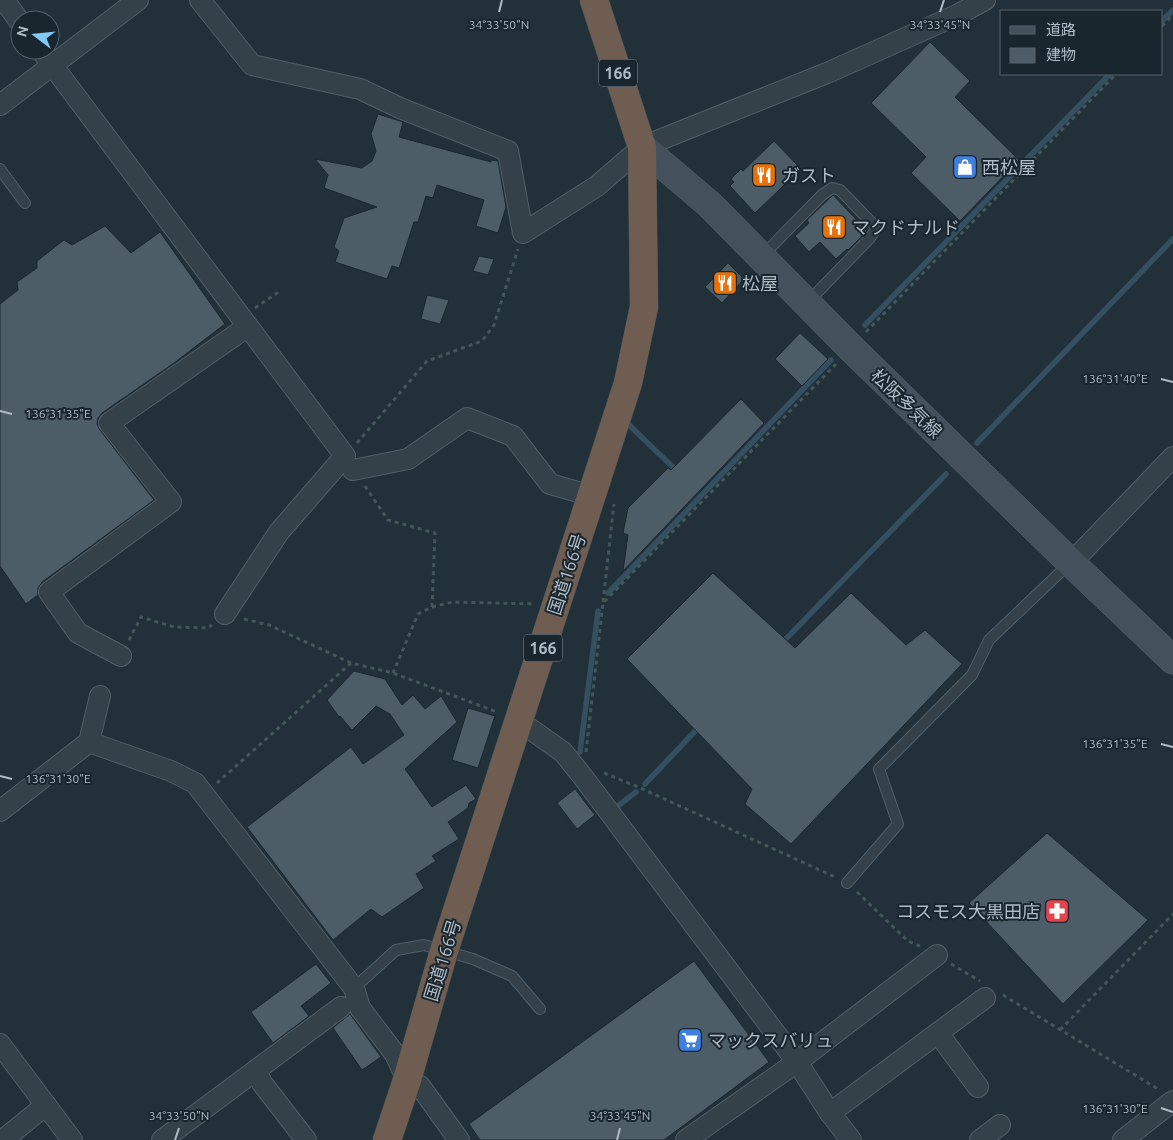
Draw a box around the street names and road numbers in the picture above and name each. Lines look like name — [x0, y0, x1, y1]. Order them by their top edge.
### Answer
road number: 166 — [599, 59, 637, 86]
street label: 松阪多気線 — [868, 365, 946, 441]
street label: 国道166号 — [543, 531, 589, 617]
road number: 166 — [524, 634, 562, 661]
street label: 国道166号 — [420, 917, 464, 1003]

